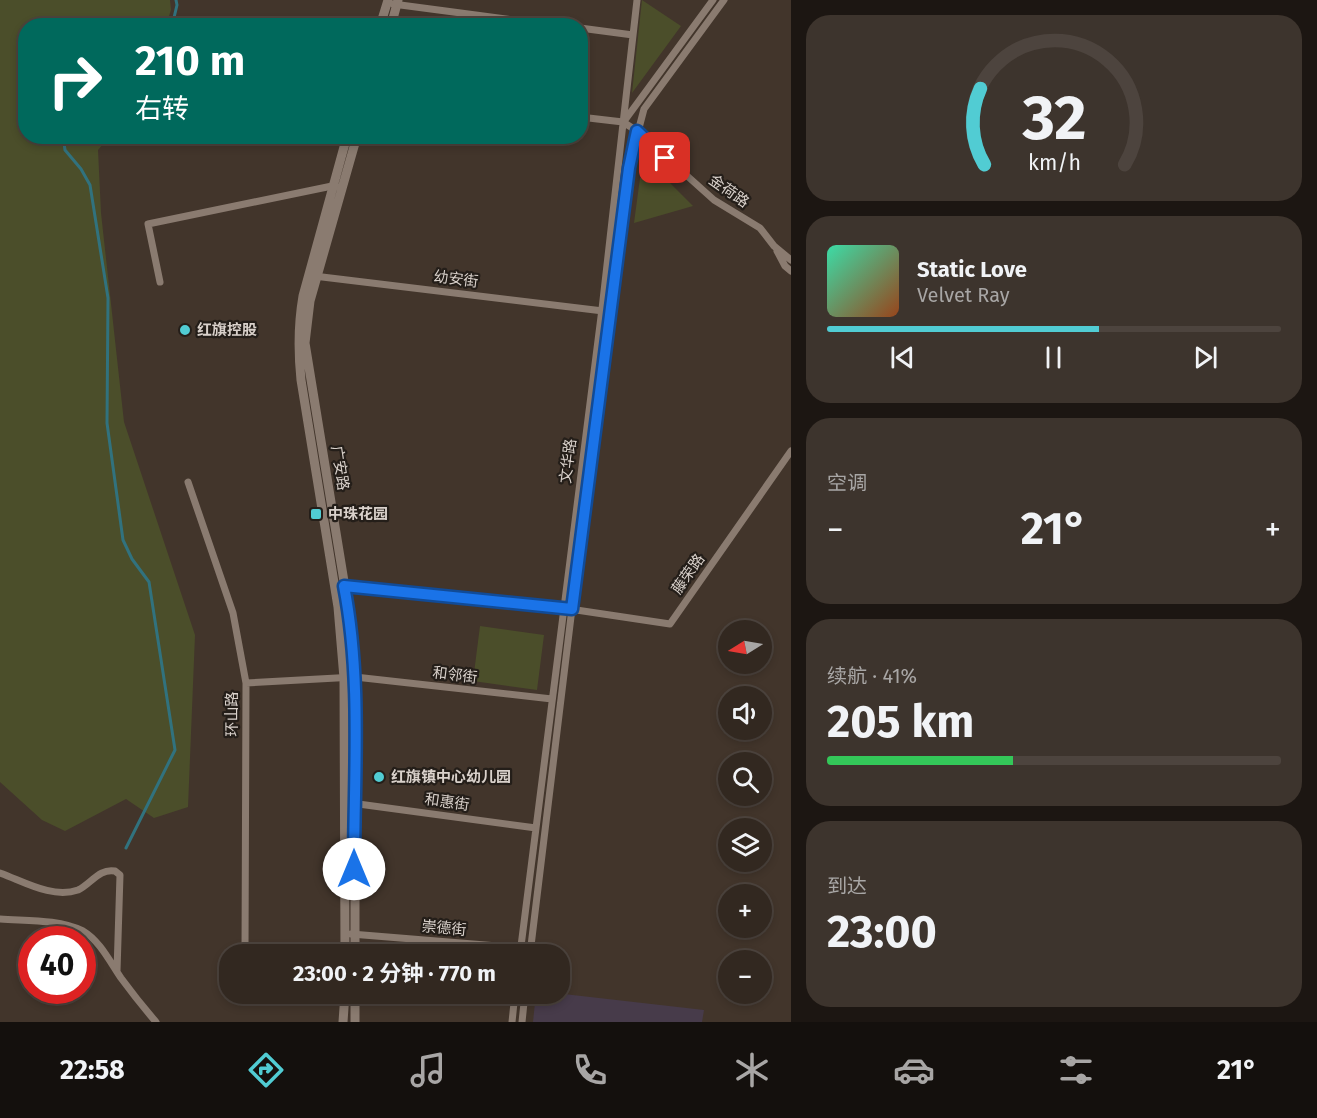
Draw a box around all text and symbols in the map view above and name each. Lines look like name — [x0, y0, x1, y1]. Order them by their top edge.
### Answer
text: 210 m — [135, 36, 245, 86]
icon: right — [36, 42, 114, 120]
text: 32 — [1021, 81, 1086, 156]
text: 右转 — [135, 93, 189, 125]
pin — [639, 132, 690, 183]
icon: arrive — [648, 141, 681, 174]
text: km/h — [1027, 151, 1081, 177]
street label: 金荷路 — [705, 171, 753, 211]
text: Static Love — [917, 256, 1027, 283]
street label: 幼安街 — [433, 267, 479, 291]
text: Velvet Ray — [917, 283, 1010, 307]
place label: 红旗控股 — [197, 321, 257, 339]
marker: 红旗控股 — [178, 323, 192, 337]
icon: previous — [886, 341, 919, 374]
icon: pause — [1037, 341, 1070, 374]
icon: next — [1189, 341, 1222, 374]
street label: 文华路 — [556, 438, 580, 484]
street label: 广安路 — [328, 444, 352, 492]
text: 空调 — [827, 471, 867, 495]
text: 21° — [1021, 502, 1087, 556]
place label: 中珠花园 — [328, 505, 388, 523]
marker: 中珠花园 — [309, 507, 323, 521]
text: − — [827, 510, 844, 550]
text: + — [1265, 510, 1281, 550]
street label: 藤荣路 — [668, 550, 708, 598]
north arrow — [718, 620, 772, 674]
map controls — [718, 620, 772, 1004]
street label: 和邻街 — [432, 663, 478, 687]
text: 续航 · 41% — [827, 664, 917, 688]
button: sound — [718, 686, 772, 740]
street label: 环山路 — [223, 691, 241, 737]
text: 205 km — [827, 695, 974, 749]
button: search — [718, 752, 772, 806]
place label: 红旗镇中心幼儿园 — [391, 768, 511, 786]
marker: 红旗镇中心幼儿园 — [372, 770, 386, 784]
street label: 和惠街 — [423, 790, 471, 814]
button: layers — [718, 818, 772, 872]
position arrow — [322, 837, 386, 901]
text: 到达 — [827, 874, 867, 898]
button: + — [718, 884, 772, 938]
text: 23:00 — [827, 905, 937, 959]
street label: 崇德街 — [421, 917, 467, 939]
speed limit sign: 40 — [18, 926, 96, 1004]
button: − — [718, 950, 772, 1004]
text: 23:00 · 2 分钟 · 770 m — [293, 960, 496, 987]
icon: directions — [245, 1049, 287, 1091]
icon: music — [407, 1049, 449, 1091]
icon: phone — [569, 1049, 611, 1091]
icon: climate — [731, 1049, 773, 1091]
icon: car — [893, 1049, 935, 1091]
icon: filters — [1055, 1049, 1097, 1091]
text: 22:58 — [60, 1054, 125, 1086]
text: 21° — [1217, 1054, 1257, 1086]

